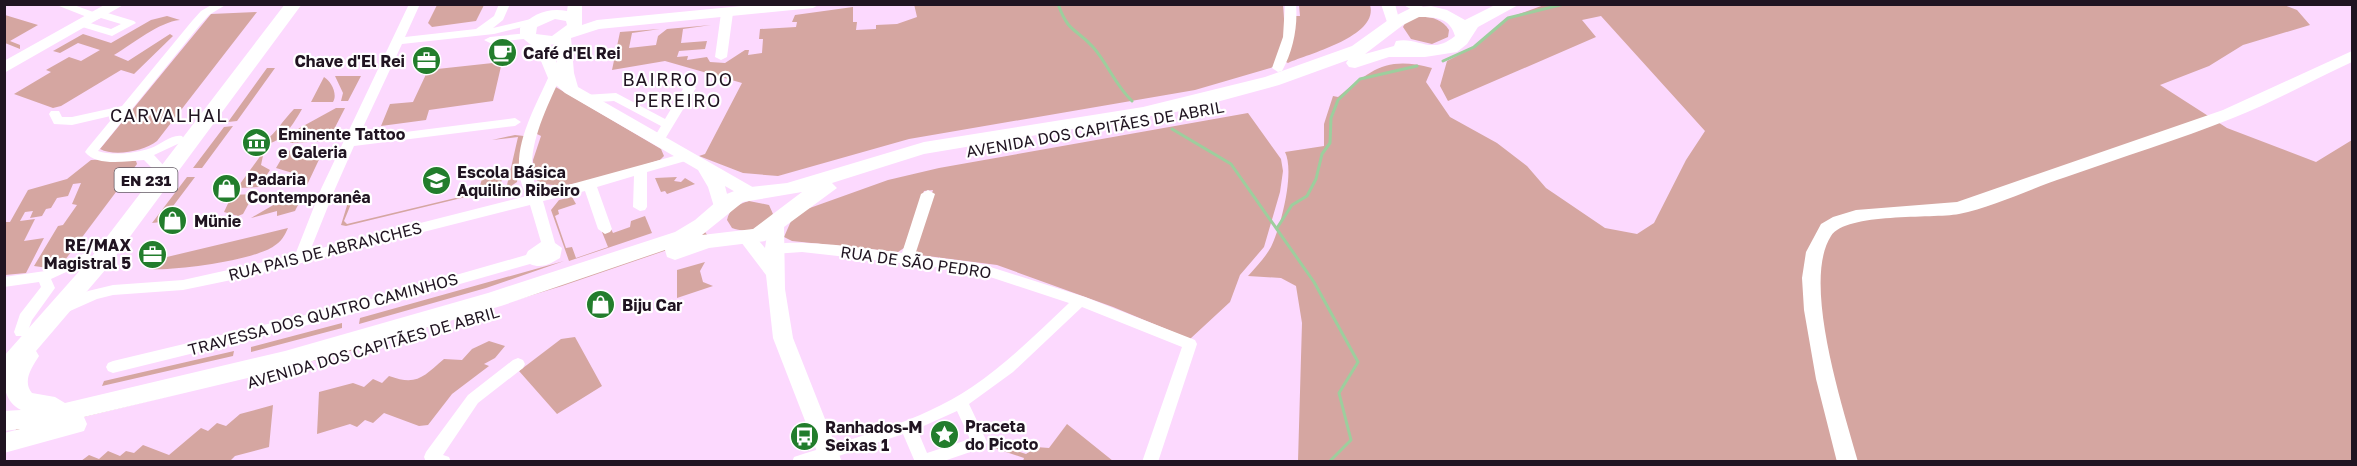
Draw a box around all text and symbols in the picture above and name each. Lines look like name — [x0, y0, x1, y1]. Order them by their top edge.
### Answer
cafe icon: Café d'El Rei — [486, 37, 518, 69]
place label: Café d'El Rei — [523, 43, 621, 63]
office icon: Chave d'El Rei — [410, 45, 442, 77]
place label: Chave d'El Rei — [294, 51, 405, 71]
district label: BAIRRO DO PEREIRO — [622, 68, 734, 111]
street label: AVENIDA DOS CAPITÃES DE ABRIL — [965, 96, 1225, 162]
district label: CARVALHAL — [110, 104, 228, 126]
place label: Eminente Tattoo e Galeria — [278, 124, 406, 162]
museum icon: Eminente Tattoo e Galeria — [241, 127, 273, 159]
place label: Escola Básica Aquilino Ribeiro — [457, 162, 580, 200]
school or university icon: Escola Básica Aquilino Ribeiro — [420, 165, 452, 197]
road number: EN 231 — [114, 168, 178, 192]
place label: Padaria Contemporanêa — [247, 169, 371, 207]
shop icon: Padaria Contemporanêa — [210, 172, 242, 204]
shop icon: Münie — [157, 205, 189, 237]
place label: Münie — [194, 211, 241, 231]
street label: RUA PAIS DE ABRANCHES — [226, 217, 424, 285]
place label: RE/MAX Magistral 5 — [44, 235, 131, 273]
office icon: RE/MAX Magistral 5 — [136, 238, 168, 270]
street label: RUA DE SÃO PEDRO — [839, 242, 993, 282]
street label: TRAVESSA DOS QUATRO CAMINHOS — [186, 268, 460, 360]
shop icon: Biju Car — [585, 289, 617, 321]
place label: Biju Car — [622, 295, 682, 315]
street label: AVENIDA DOS CAPITÃES DE ABRIL — [245, 301, 501, 393]
place label: Praceta do Picoto — [965, 416, 1039, 454]
place label: Ranhados-M Seixas 1 — [825, 417, 923, 455]
place icon: Praceta do Picoto — [928, 419, 960, 451]
bus stop icon: Ranhados-M Seixas 1 — [788, 420, 820, 452]

